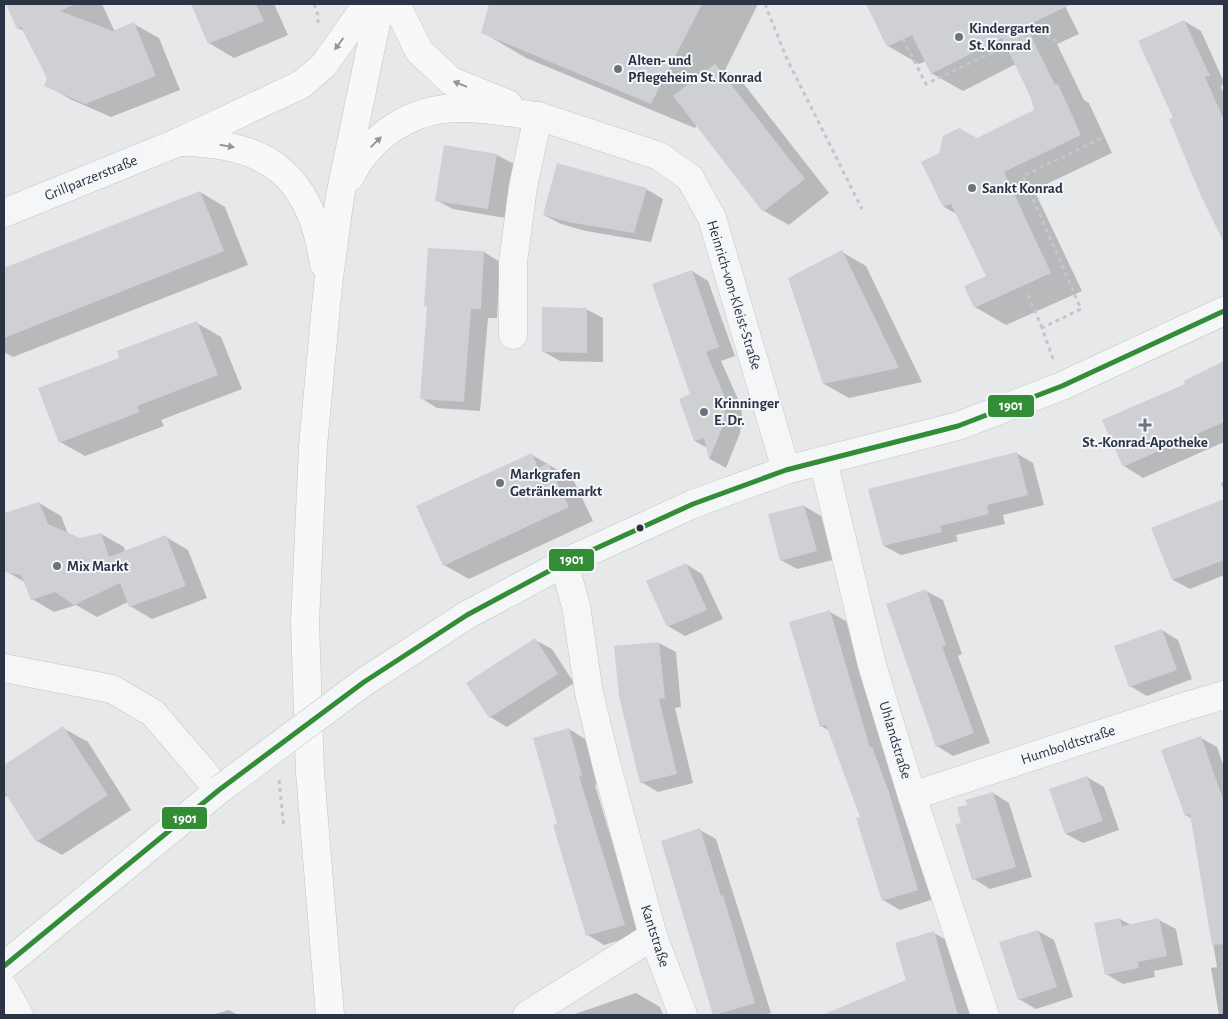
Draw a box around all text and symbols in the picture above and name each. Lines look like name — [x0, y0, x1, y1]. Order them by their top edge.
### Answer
place label: Kindergarten St. Konrad — [969, 21, 1050, 53]
marker: Kindergarten St. Konrad — [953, 31, 965, 43]
one-way arrow — [334, 37, 344, 51]
place label: Alten- und Pflegeheim St. Konrad — [628, 53, 762, 85]
marker: Alten- und Pflegeheim St. Konrad — [612, 63, 624, 75]
one-way arrow — [453, 80, 467, 88]
one-way arrow — [370, 136, 382, 148]
one-way arrow — [219, 143, 235, 151]
street label: Grillparzerstraße — [42, 153, 140, 203]
place label: Sankt Konrad — [982, 181, 1063, 196]
marker: Sankt Konrad — [966, 182, 978, 194]
street label: Heinrich-von-Kleist-Straße — [704, 218, 764, 372]
line badge: 1901 — [987, 394, 1035, 418]
place label: Krinninger E. Dr. — [714, 396, 780, 428]
text: 1901 — [999, 399, 1023, 413]
marker: Krinninger E. Dr. — [698, 406, 710, 418]
marker: St.-Konrad-Apotheke — [1139, 419, 1151, 431]
place label: St.-Konrad-Apotheke — [1082, 435, 1208, 450]
place label: Markgrafen Getränkemarkt — [510, 467, 602, 499]
marker: Markgrafen Getränkemarkt — [494, 477, 506, 489]
unlabelled marker — [635, 523, 645, 533]
line badge: 1901 — [548, 548, 595, 572]
text: 1901 — [560, 553, 584, 567]
place label: Mix Markt — [67, 559, 129, 574]
marker: Mix Markt — [51, 560, 63, 572]
street label: Uhlandstraße — [876, 699, 914, 781]
street label: Humboldtstraße — [1019, 723, 1117, 767]
line badge: 1901 — [161, 806, 208, 830]
text: 1901 — [173, 812, 197, 826]
street label: Kantstraße — [638, 903, 672, 969]

